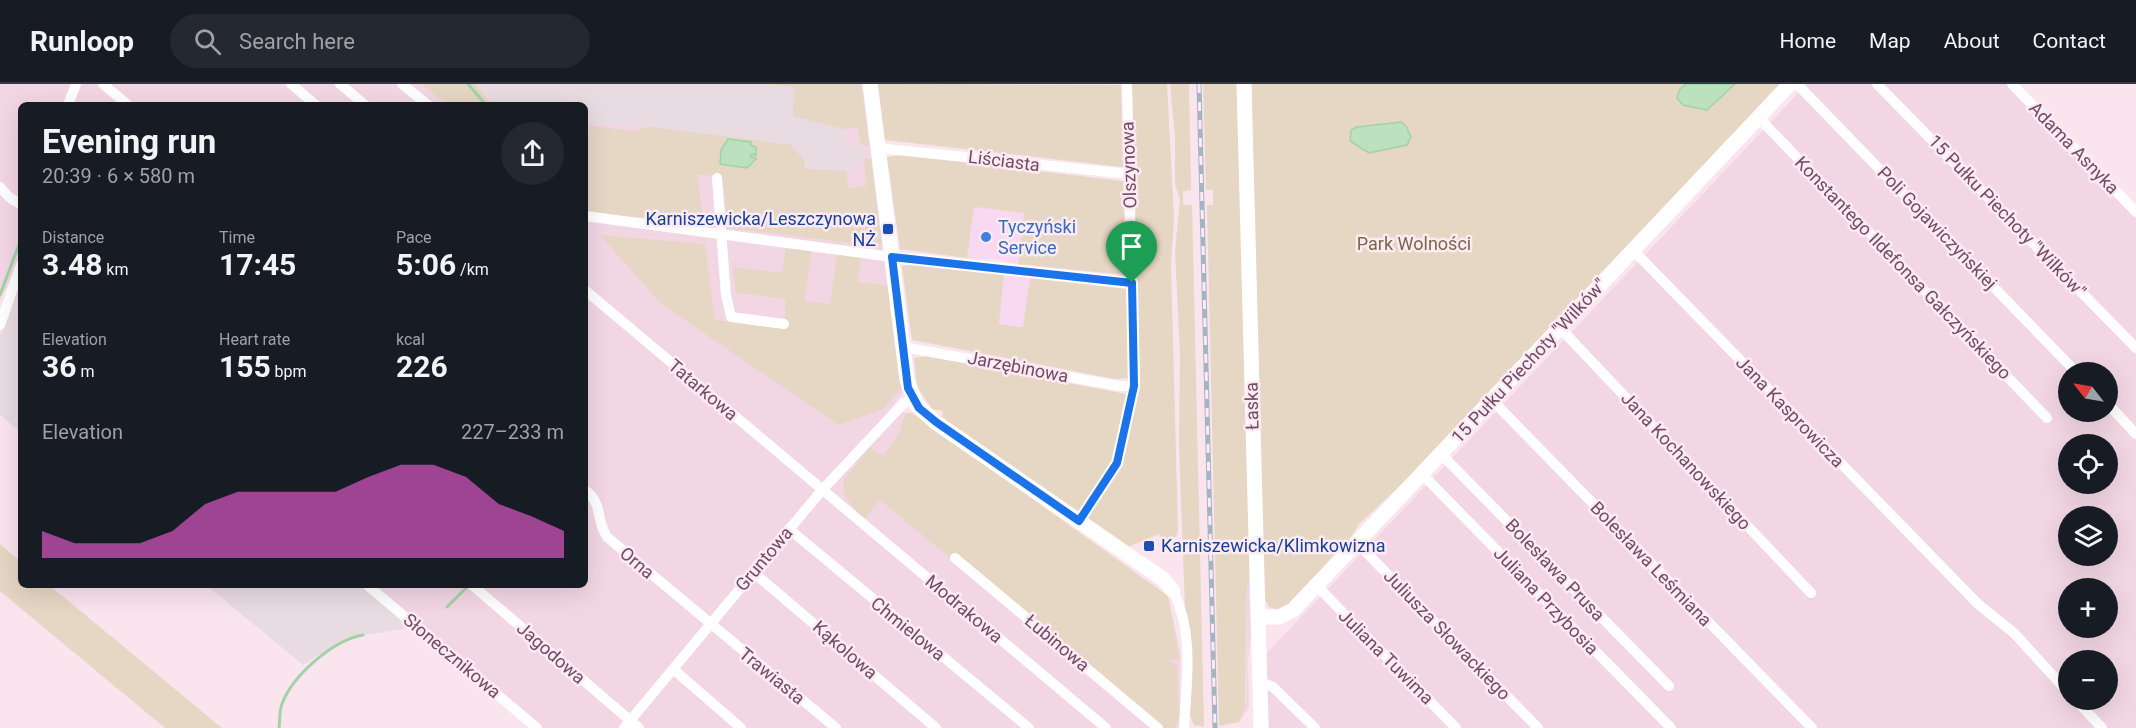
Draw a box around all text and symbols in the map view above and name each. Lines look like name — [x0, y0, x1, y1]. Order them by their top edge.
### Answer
search box — [170, 14, 590, 68]
text: Runloop — [30, 25, 134, 58]
icon: search — [191, 25, 224, 58]
text: Search here — [239, 29, 355, 54]
text: Home — [1780, 29, 1836, 53]
text: Map — [1869, 29, 1911, 53]
text: About — [1944, 29, 2000, 53]
text: Contact — [2033, 29, 2106, 53]
street label: Adama Asnyka — [2025, 97, 2124, 198]
street label: Olszynowa — [1116, 121, 1141, 209]
text: Evening run — [42, 122, 216, 161]
button: share — [501, 122, 564, 185]
street label: 15 Pułku Piechoty "Wilków" — [1924, 130, 2090, 301]
street label: Liściasta — [967, 146, 1041, 175]
street label: Konstantego Ildefonsa Gałczyńskiego — [1791, 152, 2016, 384]
street label: Poli Gojawiczyńskiej — [1873, 162, 2001, 293]
text: 20:39 · 6 × 580 m — [42, 164, 195, 188]
place label: Karniszewicka/Leszczynowa NŻ — [645, 208, 876, 250]
place label: Tyczyński Service — [998, 216, 1076, 258]
pin — [1106, 221, 1157, 283]
marker: Karniszewicka/Leszczynowa NŻ — [881, 222, 895, 236]
text: Distance — [42, 228, 104, 247]
text: Time — [219, 228, 255, 247]
text: Pace — [396, 228, 432, 247]
marker: Tyczyński Service — [979, 230, 993, 244]
icon: arrive — [1115, 230, 1148, 263]
park label: Park Wolności — [1357, 233, 1471, 254]
text: 3.48 — [42, 247, 102, 282]
text: 17:45 — [219, 247, 296, 282]
text: 5:06 — [396, 247, 456, 282]
text: km — [102, 260, 128, 279]
text: /km — [456, 260, 489, 279]
street label: 15 Pułku Piechoty "Wilków" — [1447, 274, 1610, 447]
text: Elevation — [42, 330, 107, 349]
text: Heart rate — [219, 330, 290, 349]
text: kcal — [396, 330, 425, 349]
street label: Jarzębinowa — [966, 346, 1070, 387]
text: 36 — [42, 349, 76, 384]
text: 155 — [219, 349, 271, 384]
text: 226 — [396, 349, 448, 384]
street label: Jana Kasprowicza — [1732, 352, 1849, 472]
street label: Tatarkowa — [664, 355, 742, 425]
text: m — [76, 362, 94, 381]
text: bpm — [271, 362, 307, 381]
north arrow — [2058, 362, 2118, 422]
map controls — [2058, 362, 2118, 710]
street label: Łaska — [1241, 382, 1262, 430]
street label: Jana Kochanowskiego — [1617, 387, 1756, 534]
text: Elevation — [42, 420, 123, 444]
text: 227–233 m — [461, 420, 564, 444]
button: locate — [2058, 434, 2118, 494]
street label: Bolesława Leśmiana — [1586, 497, 1716, 630]
button: layers — [2058, 506, 2118, 566]
street label: Bolesława Prusa — [1501, 514, 1609, 625]
street label: Gruntowa — [731, 522, 797, 595]
place label: Karniszewicka/Klimkowizna — [1161, 535, 1386, 556]
marker: Karniszewicka/Klimkowizna — [1142, 539, 1156, 553]
street label: Orna — [616, 542, 659, 583]
street label: Juliana Przybosia — [1490, 543, 1603, 659]
street label: Juliusza Słowackiego — [1380, 565, 1515, 704]
street label: Modrakowa — [921, 570, 1007, 647]
button: + — [2058, 578, 2118, 638]
street label: Chmielowa — [867, 592, 950, 665]
street label: Juliana Tuwima — [1335, 605, 1438, 708]
street label: Słonecznikowa — [399, 609, 505, 702]
street label: Łubinowa — [1021, 610, 1094, 676]
street label: Kąkolowa — [809, 616, 882, 683]
street label: Jagodowa — [513, 617, 590, 688]
street label: Trawiasta — [735, 643, 809, 708]
button: − — [2058, 650, 2118, 710]

